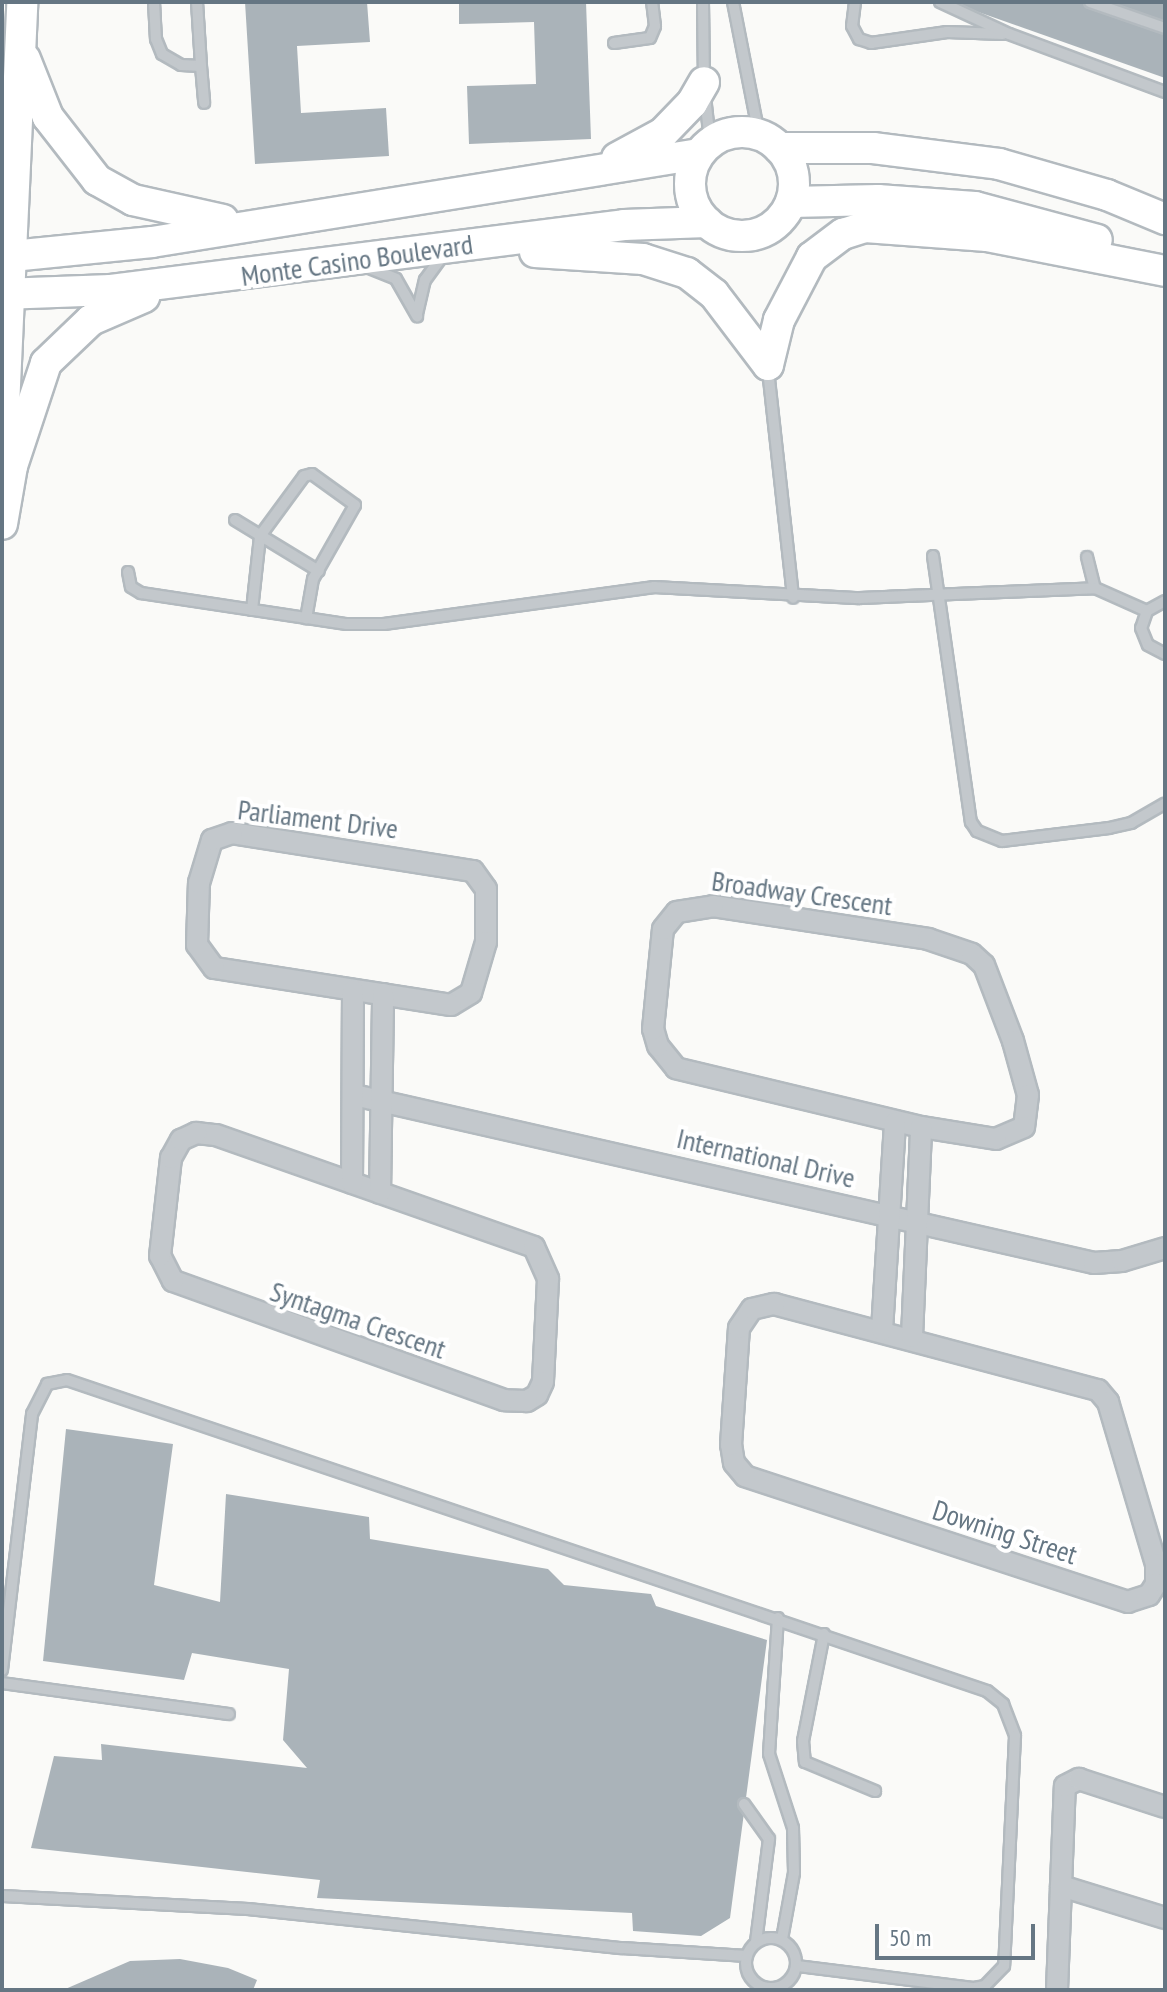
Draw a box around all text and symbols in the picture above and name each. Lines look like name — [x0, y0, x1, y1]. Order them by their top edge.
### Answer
street label: Monte Casino Boulevard — [239, 227, 475, 293]
street label: Parliament Drive — [236, 793, 400, 845]
street label: Broadway Crescent — [709, 864, 895, 922]
street label: International Drive — [674, 1121, 858, 1195]
street label: Syntagma Crescent — [266, 1274, 450, 1366]
street label: Downing Street — [929, 1493, 1081, 1571]
scale bar — [879, 1908, 1039, 1958]
text: 50 m — [889, 1922, 931, 1953]

